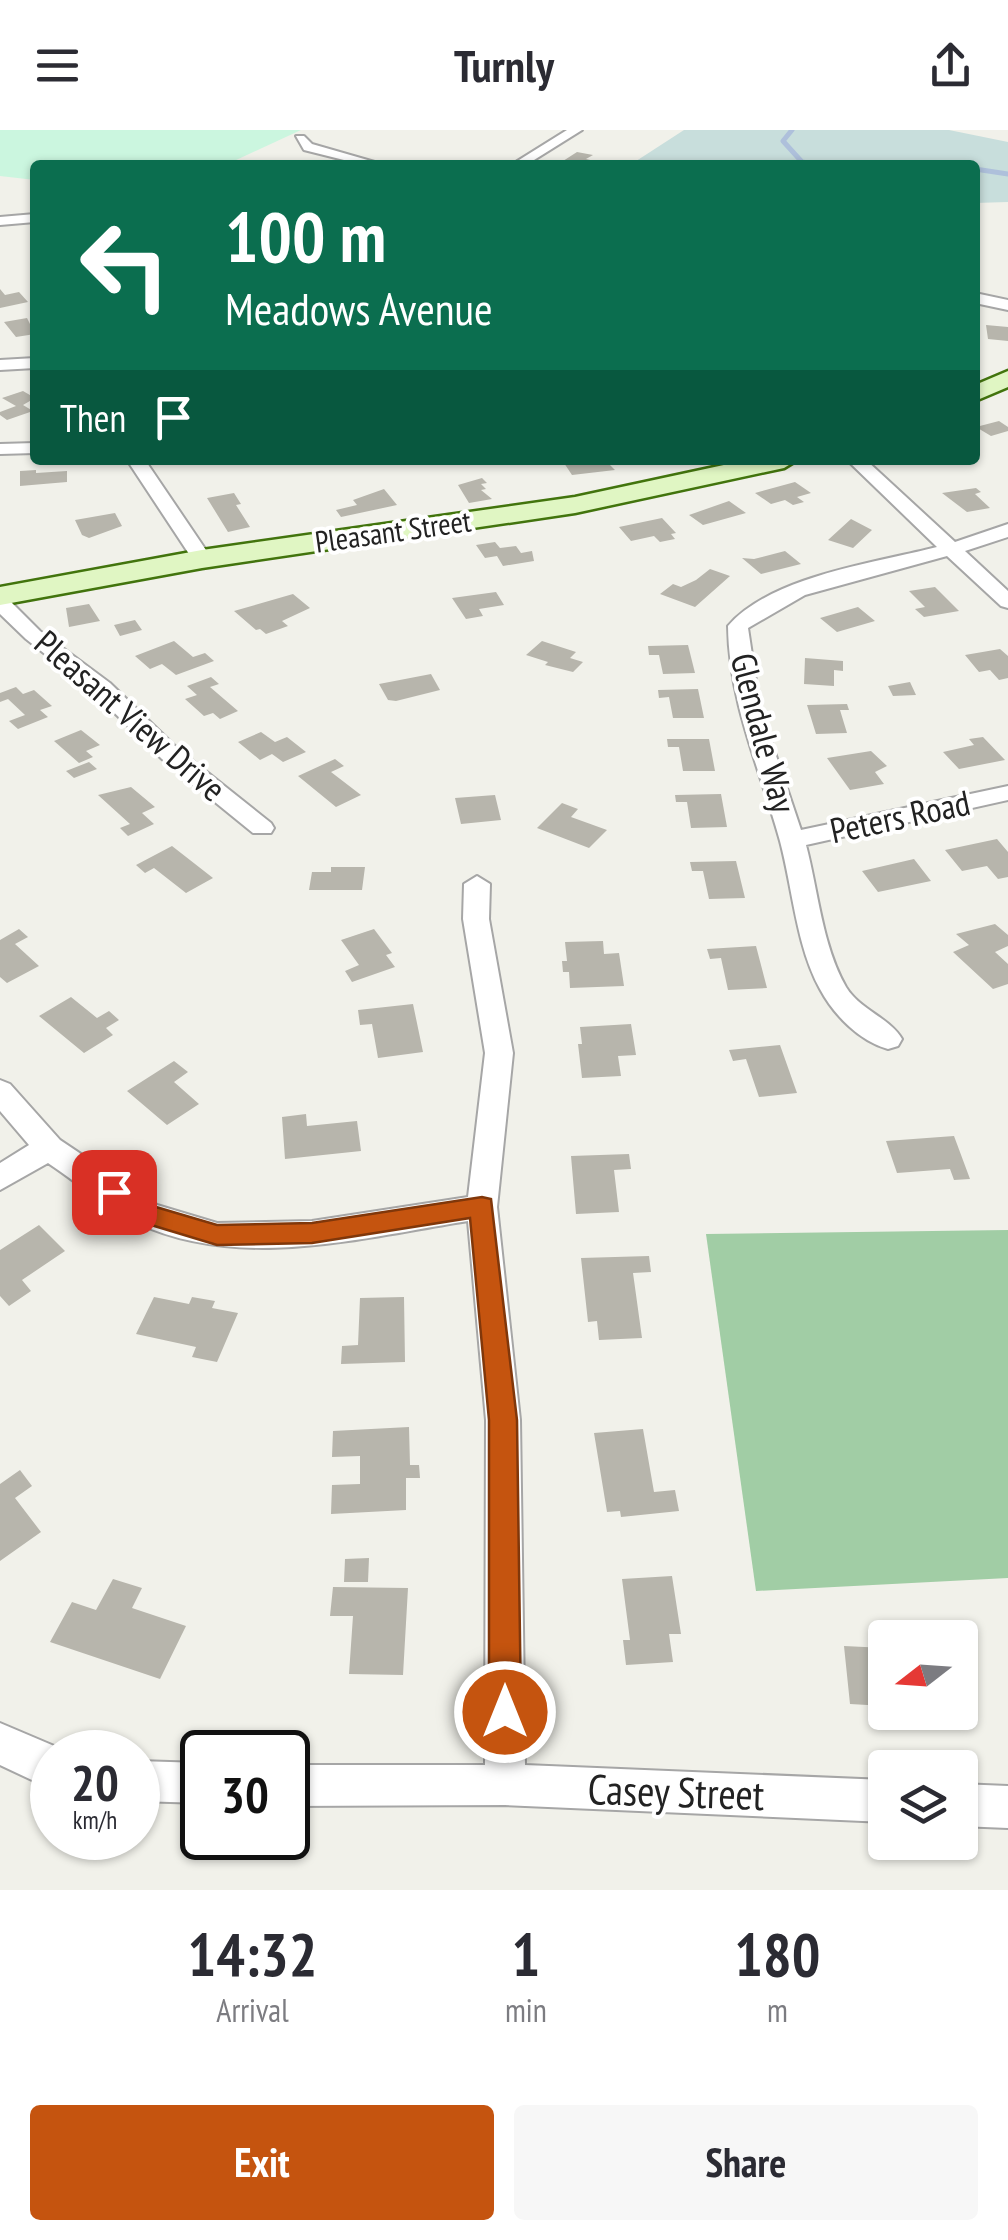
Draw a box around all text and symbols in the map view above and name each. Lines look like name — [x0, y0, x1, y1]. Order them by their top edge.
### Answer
text: Turnly — [454, 36, 554, 94]
icon: menu — [30, 38, 85, 93]
icon: share — [923, 38, 978, 93]
text: 100 m — [225, 191, 386, 281]
icon: left — [60, 200, 190, 330]
text: Meadows Avenue — [225, 279, 493, 337]
icon: arrive — [146, 390, 201, 445]
text: Then — [60, 393, 126, 442]
street label: Pleasant Street — [312, 500, 474, 561]
street label: Pleasant View Drive — [25, 620, 236, 811]
street label: Glendale Way — [721, 648, 808, 818]
street label: Peters Road — [826, 779, 974, 853]
pin — [72, 1150, 157, 1235]
icon: arrive — [87, 1165, 142, 1220]
north arrow — [868, 1620, 978, 1730]
map controls — [868, 1620, 978, 1860]
position arrow — [453, 1660, 557, 1764]
speed limit sign: 30 — [180, 1730, 310, 1860]
text: 20 — [71, 1750, 119, 1815]
button: layers — [868, 1750, 978, 1860]
street label: Casey Street — [587, 1761, 766, 1822]
text: km/h — [73, 1804, 117, 1836]
text: 14:32 — [188, 1915, 317, 1993]
text: 1 — [512, 1915, 540, 1993]
text: 180 — [734, 1915, 820, 1993]
text: Arrival — [216, 1989, 289, 2031]
text: min — [505, 1989, 547, 2031]
text: m — [767, 1989, 788, 2031]
button: Exit — [30, 2105, 494, 2220]
button: Share — [514, 2105, 978, 2220]

